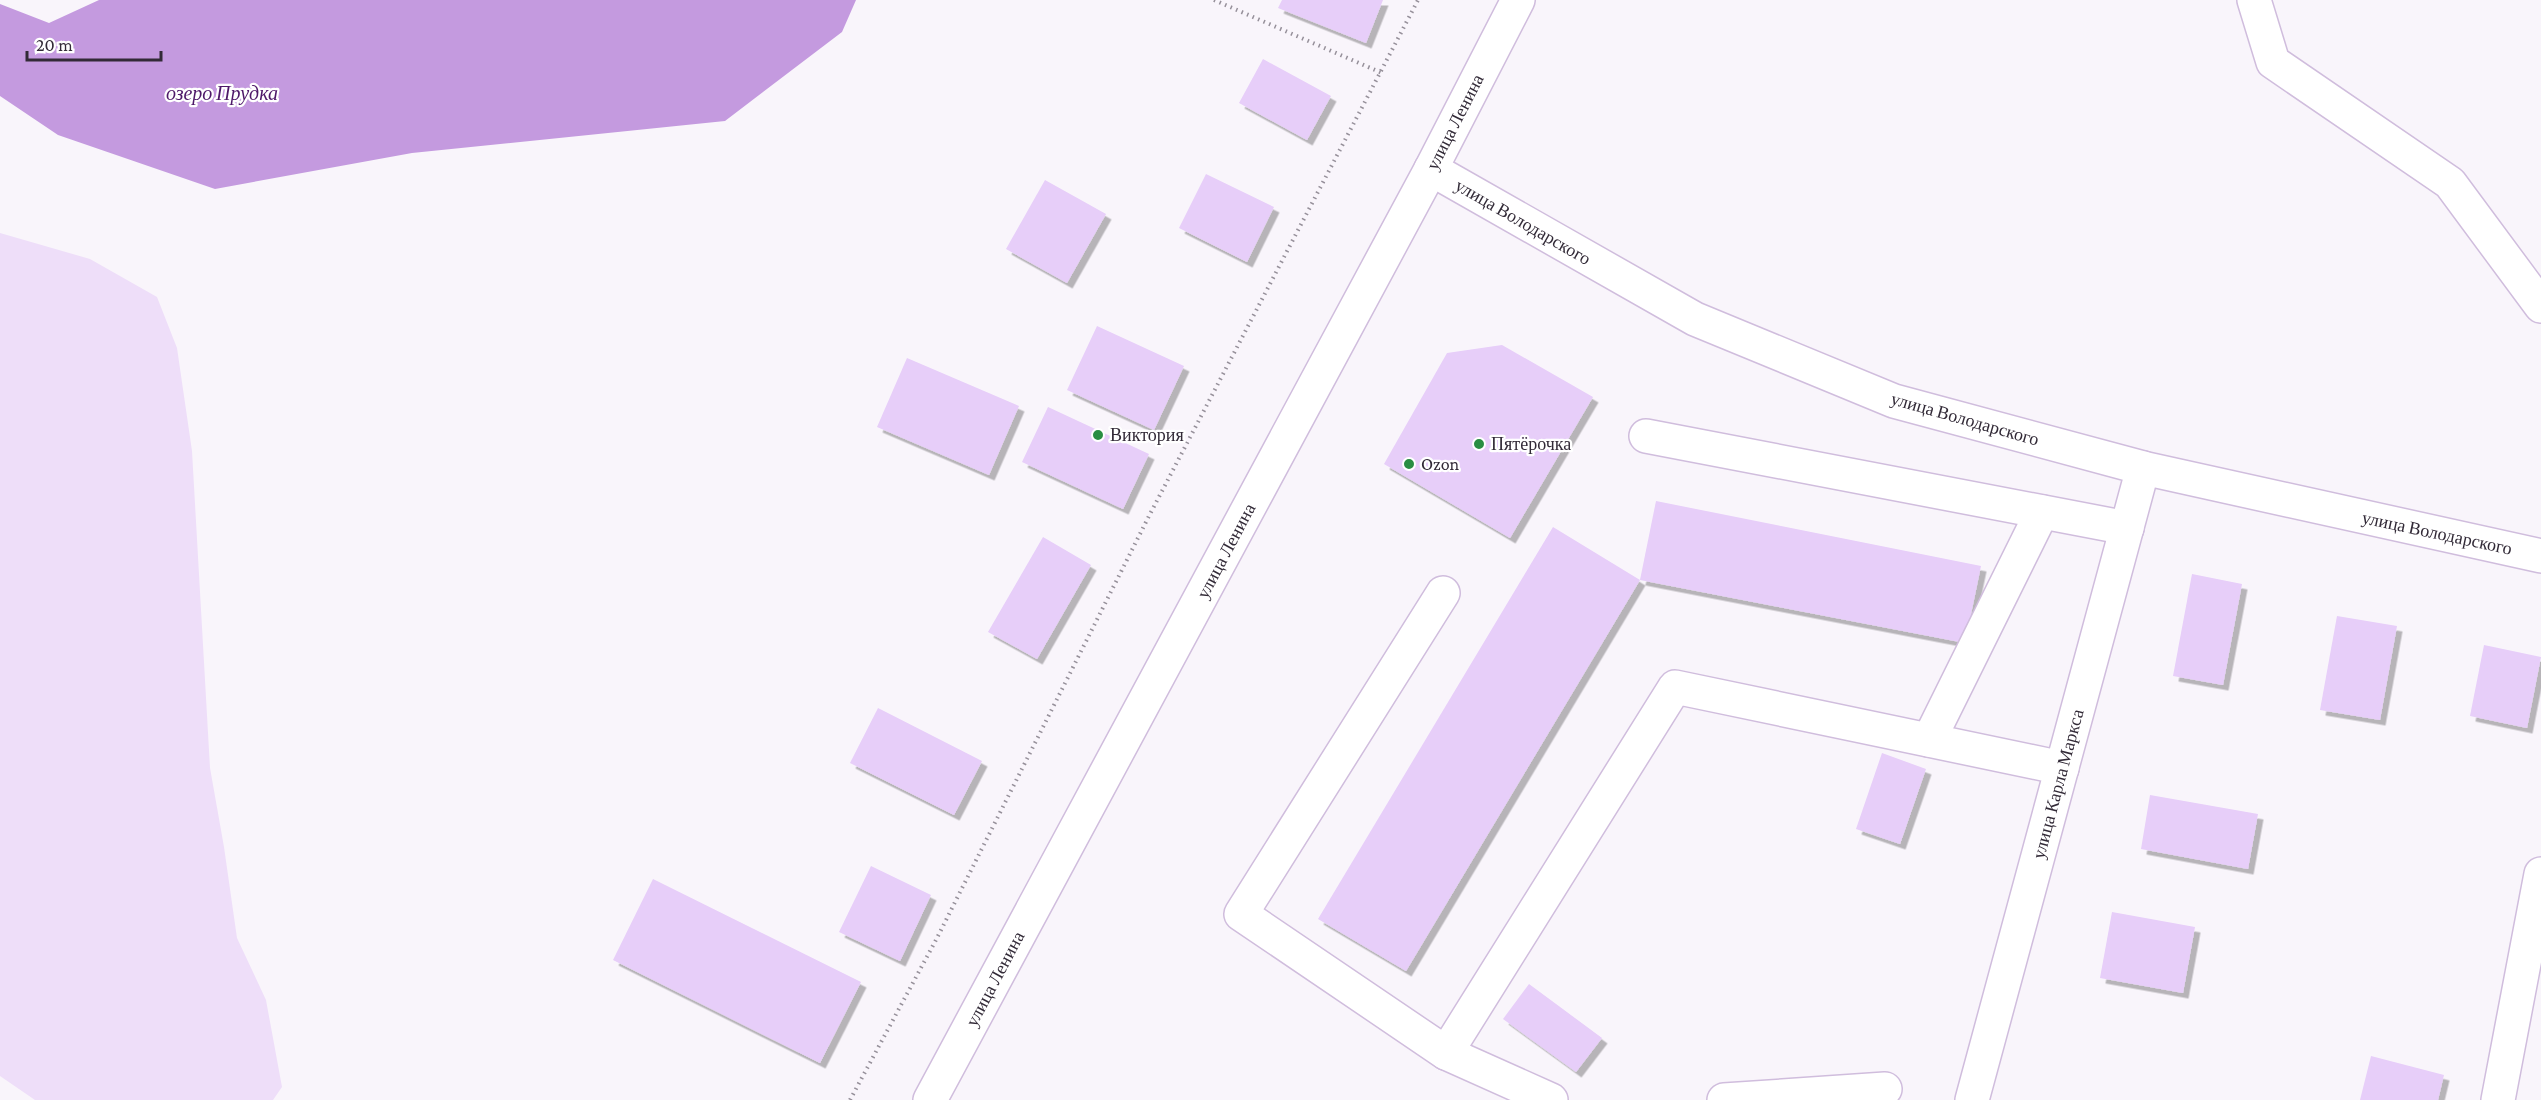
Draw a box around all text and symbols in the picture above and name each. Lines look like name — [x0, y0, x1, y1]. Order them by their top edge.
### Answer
scale bar — [27, 24, 160, 62]
text: 20 m — [36, 35, 73, 55]
street label: улица Ленина — [1422, 71, 1488, 173]
water label: озеро Прудка — [166, 82, 278, 105]
street label: улица Володарского — [1452, 175, 1594, 269]
street label: улица Володарского — [1889, 388, 2041, 450]
place label: Виктория — [1110, 425, 1184, 445]
marker: Виктория — [1091, 428, 1105, 442]
place label: Пятёрочка — [1491, 434, 1571, 454]
marker: Пятёрочка — [1472, 437, 1486, 451]
place label: Ozon — [1421, 454, 1460, 474]
marker: Ozon — [1402, 457, 1416, 471]
street label: улица Ленина — [1193, 500, 1259, 602]
street label: улица Володарского — [2360, 507, 2514, 559]
street label: улица Карла Маркса — [2028, 707, 2088, 861]
street label: улица Ленина — [962, 928, 1028, 1030]

